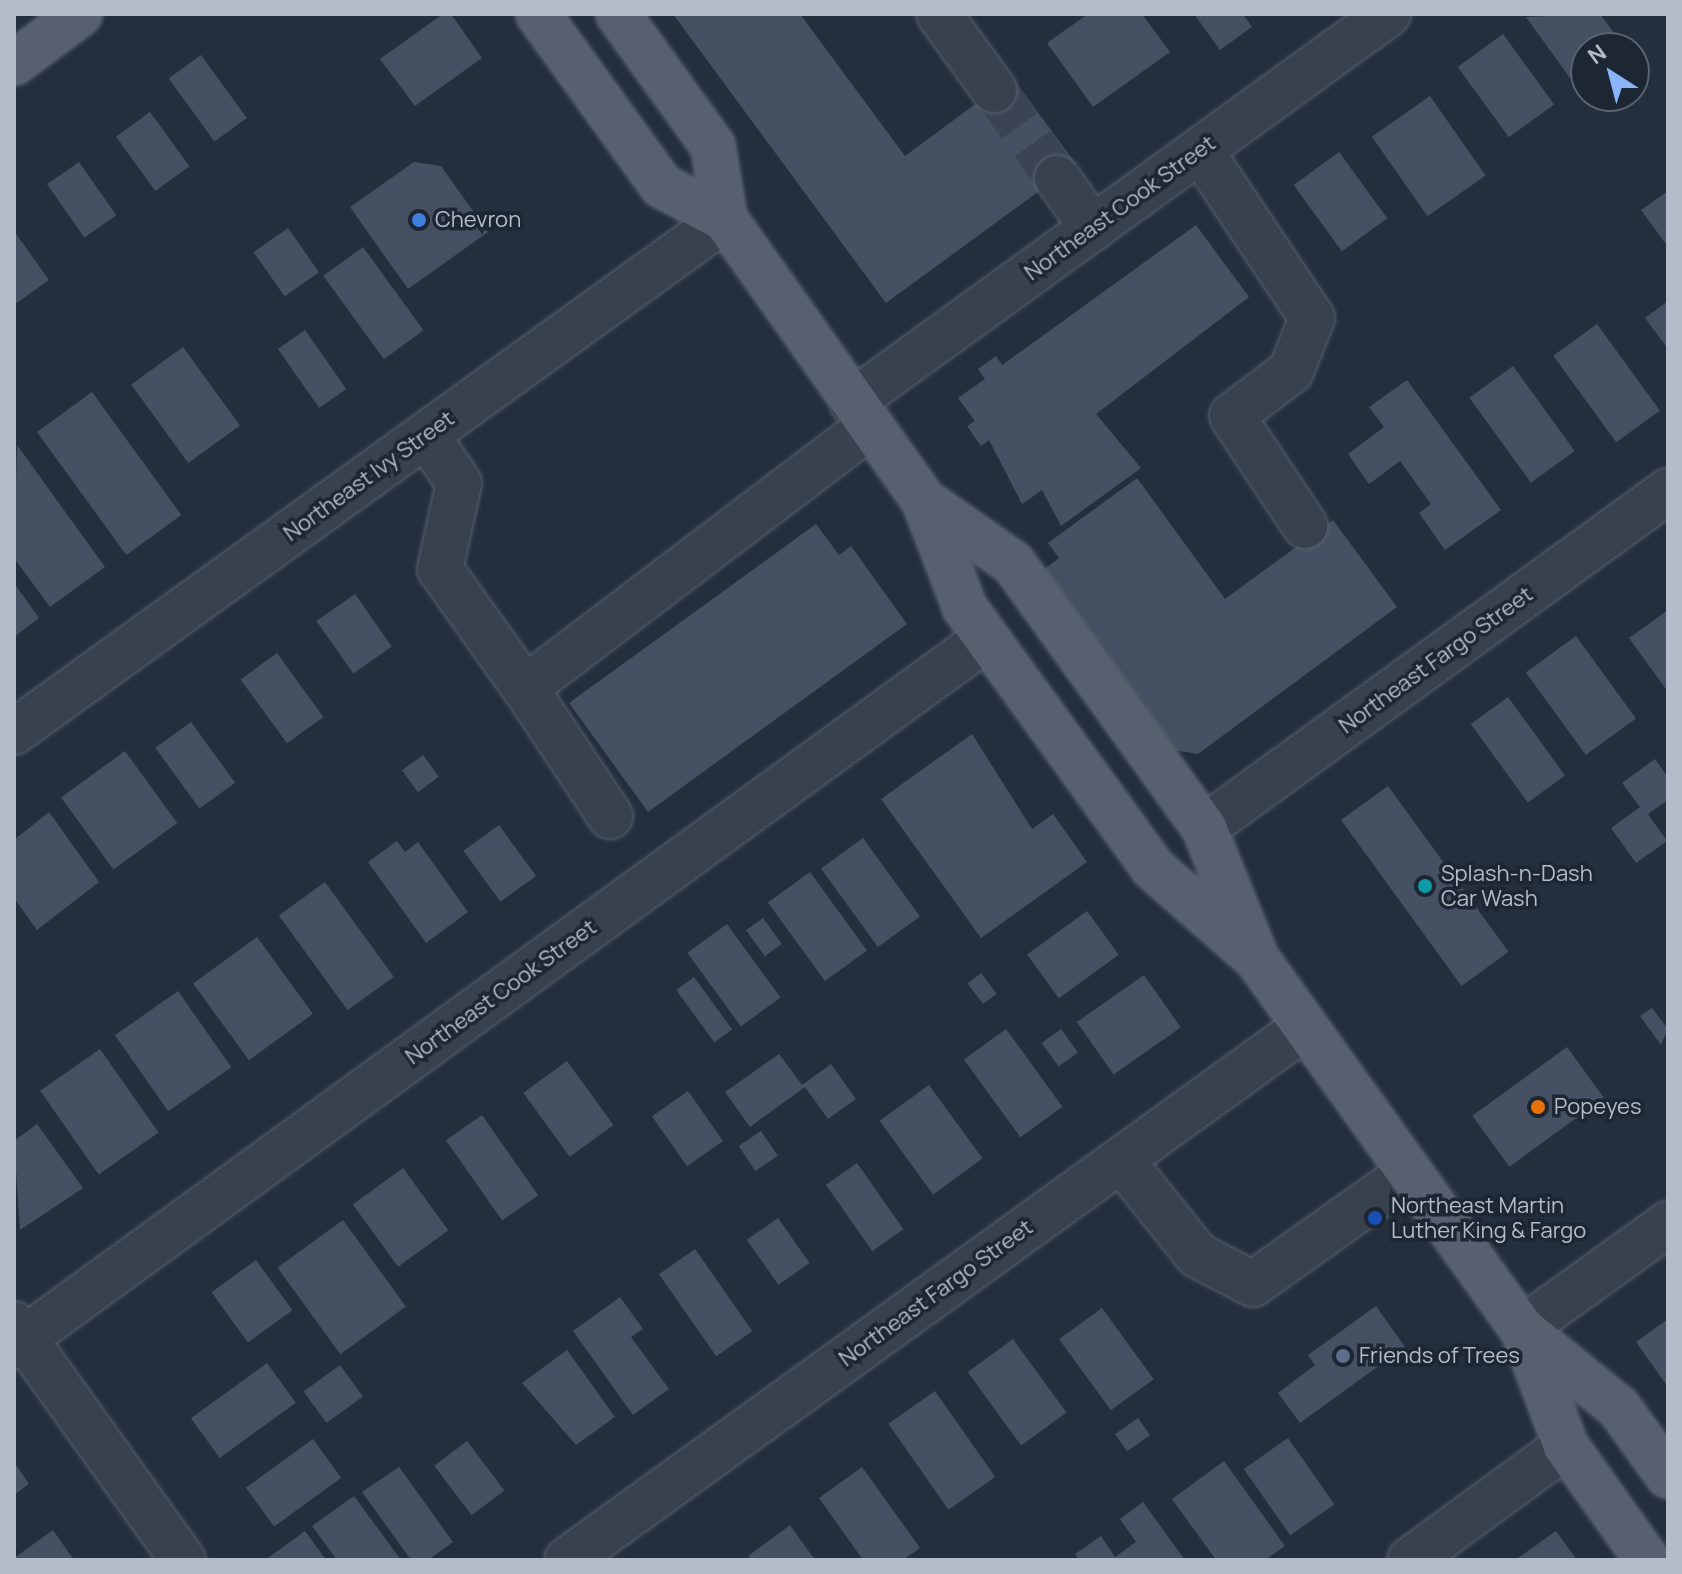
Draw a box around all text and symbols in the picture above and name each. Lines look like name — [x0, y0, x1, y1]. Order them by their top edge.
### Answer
north arrow — [1570, 32, 1650, 112]
text: N — [1582, 37, 1612, 71]
street label: Northeast Cook Street — [1020, 130, 1220, 286]
place label: Chevron — [435, 207, 521, 233]
marker: Chevron — [410, 211, 428, 229]
street label: Northeast Ivy Street — [279, 405, 459, 547]
street label: Northeast Fargo Street — [1334, 581, 1538, 739]
place label: Splash-n-Dash Car Wash — [1441, 860, 1593, 912]
marker: Splash-n-Dash Car Wash — [1416, 877, 1434, 895]
street label: Northeast Cook Street — [401, 914, 601, 1070]
place label: Popeyes — [1554, 1094, 1641, 1120]
marker: Popeyes — [1529, 1098, 1547, 1116]
place label: Northeast Martin Luther King & Fargo — [1391, 1192, 1586, 1244]
marker: Northeast Martin Luther King & Fargo — [1366, 1209, 1384, 1227]
street label: Northeast Fargo Street — [834, 1214, 1038, 1372]
place label: Friends of Trees — [1359, 1343, 1520, 1369]
marker: Friends of Trees — [1334, 1347, 1352, 1365]

